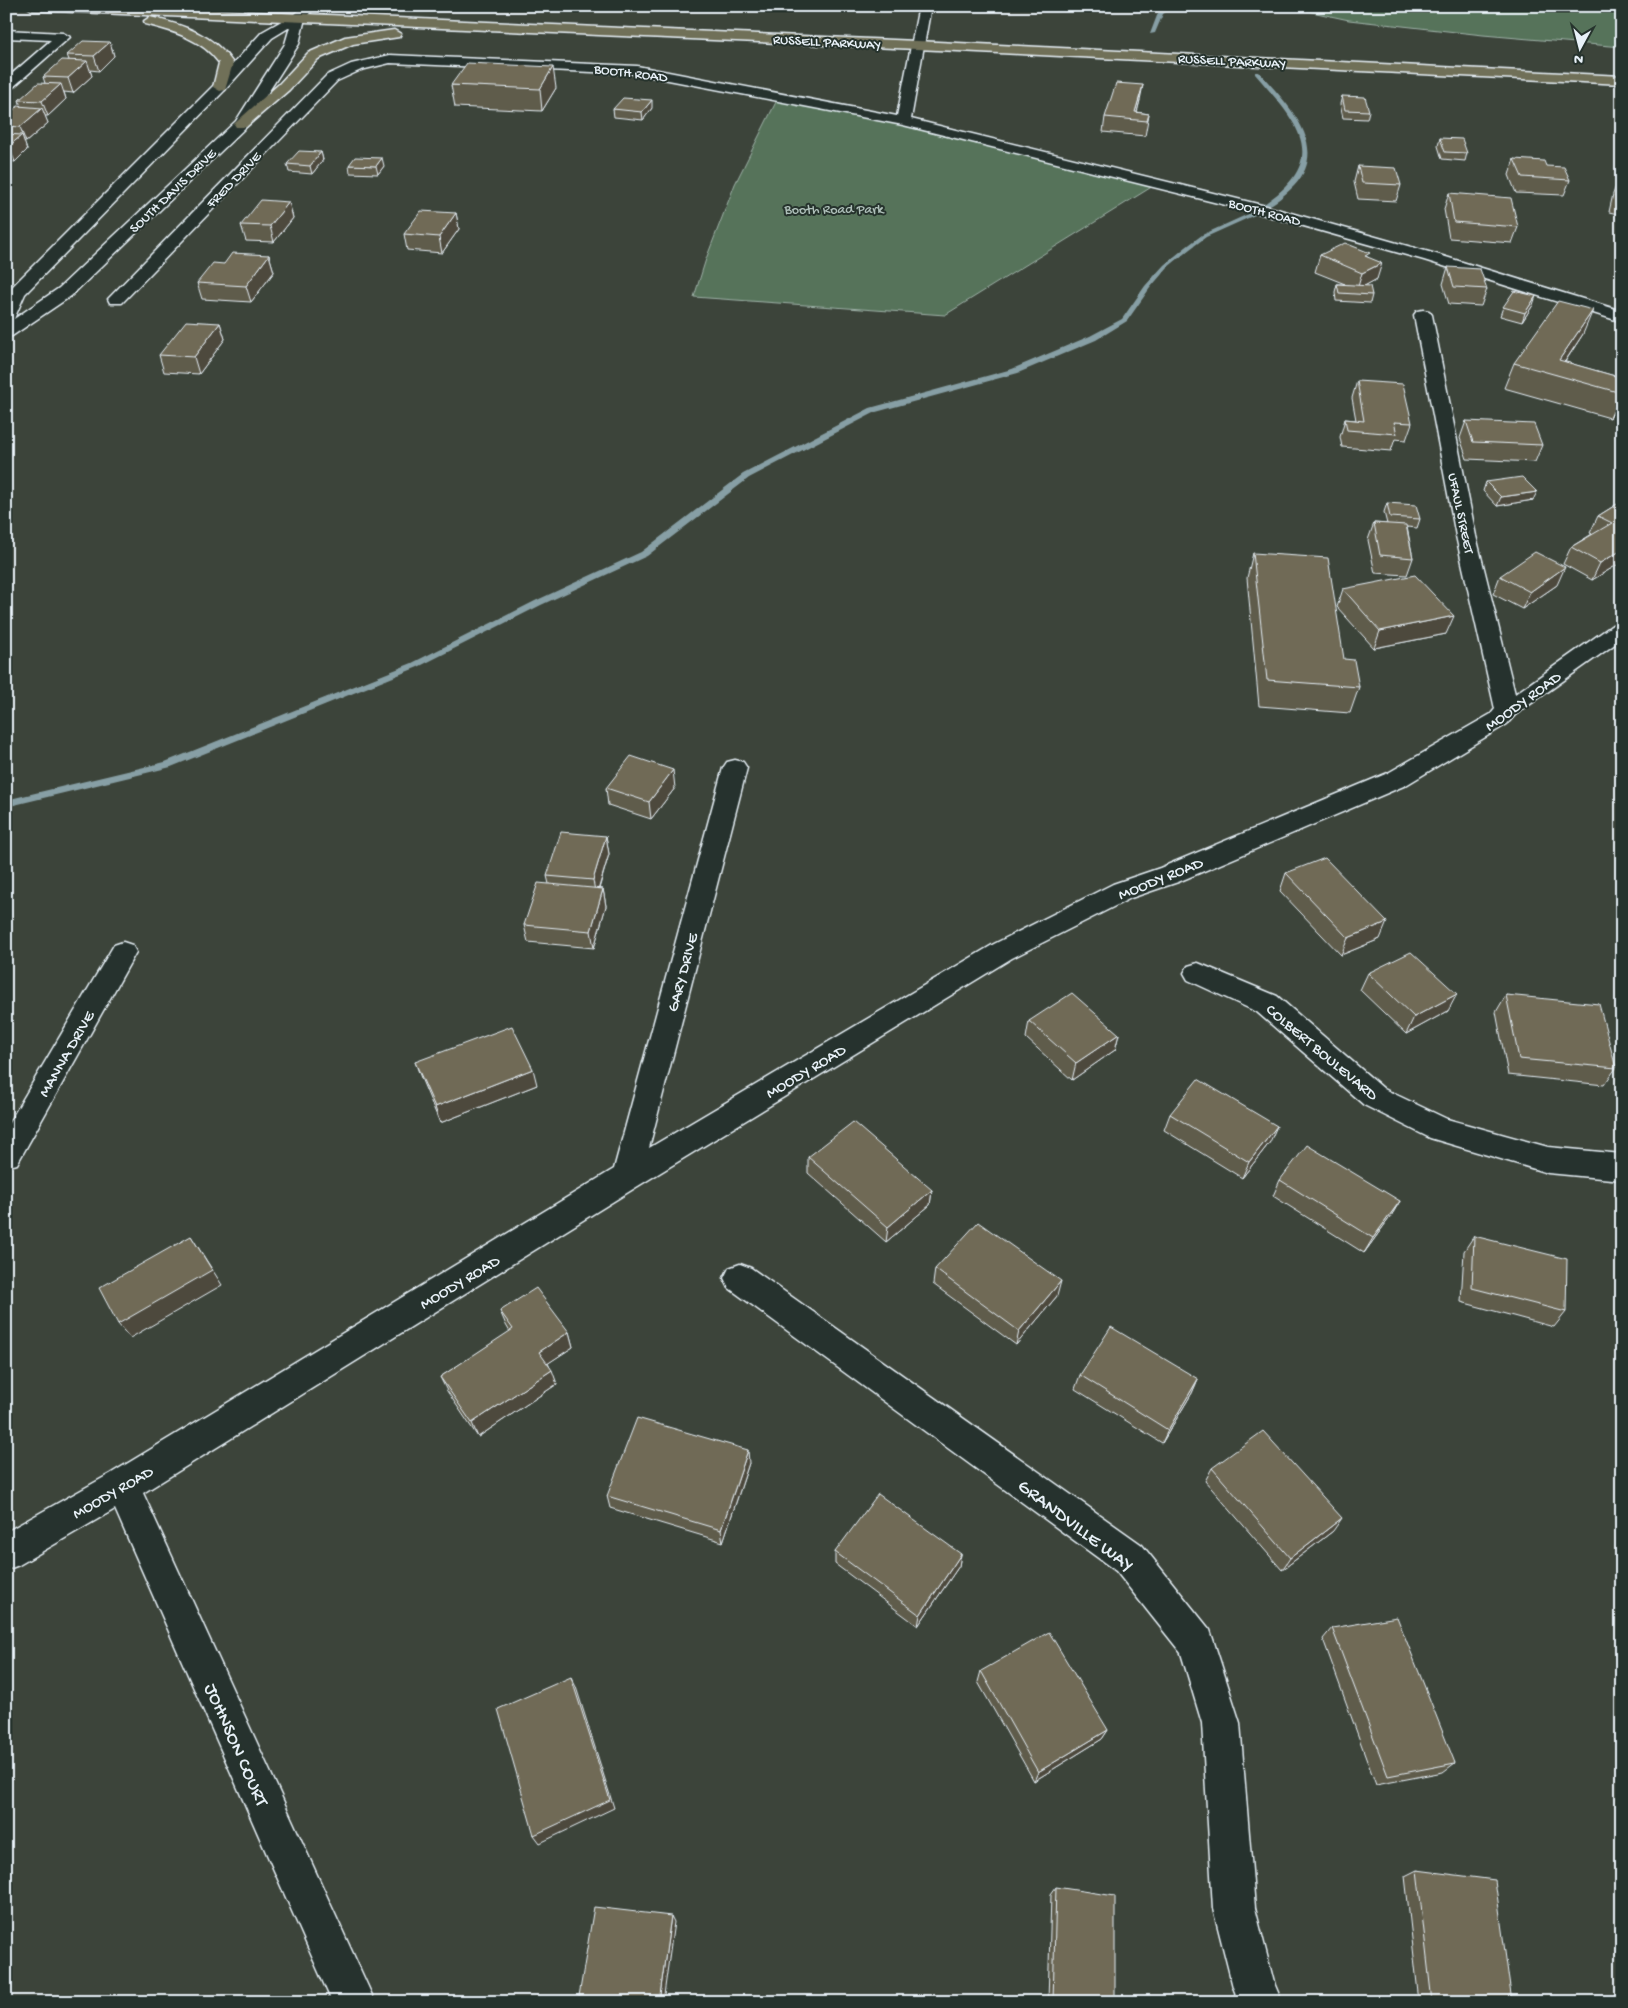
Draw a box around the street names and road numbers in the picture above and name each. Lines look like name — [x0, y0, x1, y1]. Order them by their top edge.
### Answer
street label: RUSSELL PARKWAY — [772, 32, 881, 55]
street label: RUSSELL PARKWAY — [1177, 51, 1286, 74]
street label: BOOTH ROAD — [592, 61, 669, 88]
street label: SOUTH DAVIS DRIVE — [127, 145, 222, 238]
street label: FRED DRIVE — [203, 148, 267, 213]
street label: BOOTH ROAD — [1226, 195, 1303, 231]
street label: UFAUL STREET — [1443, 472, 1477, 556]
street label: MOODY ROAD — [1482, 668, 1566, 737]
street label: MOODY ROAD — [1116, 854, 1207, 906]
street label: GARY DRIVE — [665, 931, 704, 1014]
street label: COLBERT BOULEVARD — [1261, 1001, 1381, 1107]
street label: MANNA DRIVE — [36, 1007, 101, 1101]
street label: MOODY ROAD — [763, 1041, 851, 1104]
street label: MOODY ROAD — [417, 1252, 505, 1315]
street label: MOODY ROAD — [70, 1463, 158, 1525]
street label: GRANDVILLE WAY — [1012, 1476, 1138, 1578]
street label: JOHNSON COURT — [197, 1681, 272, 1811]

